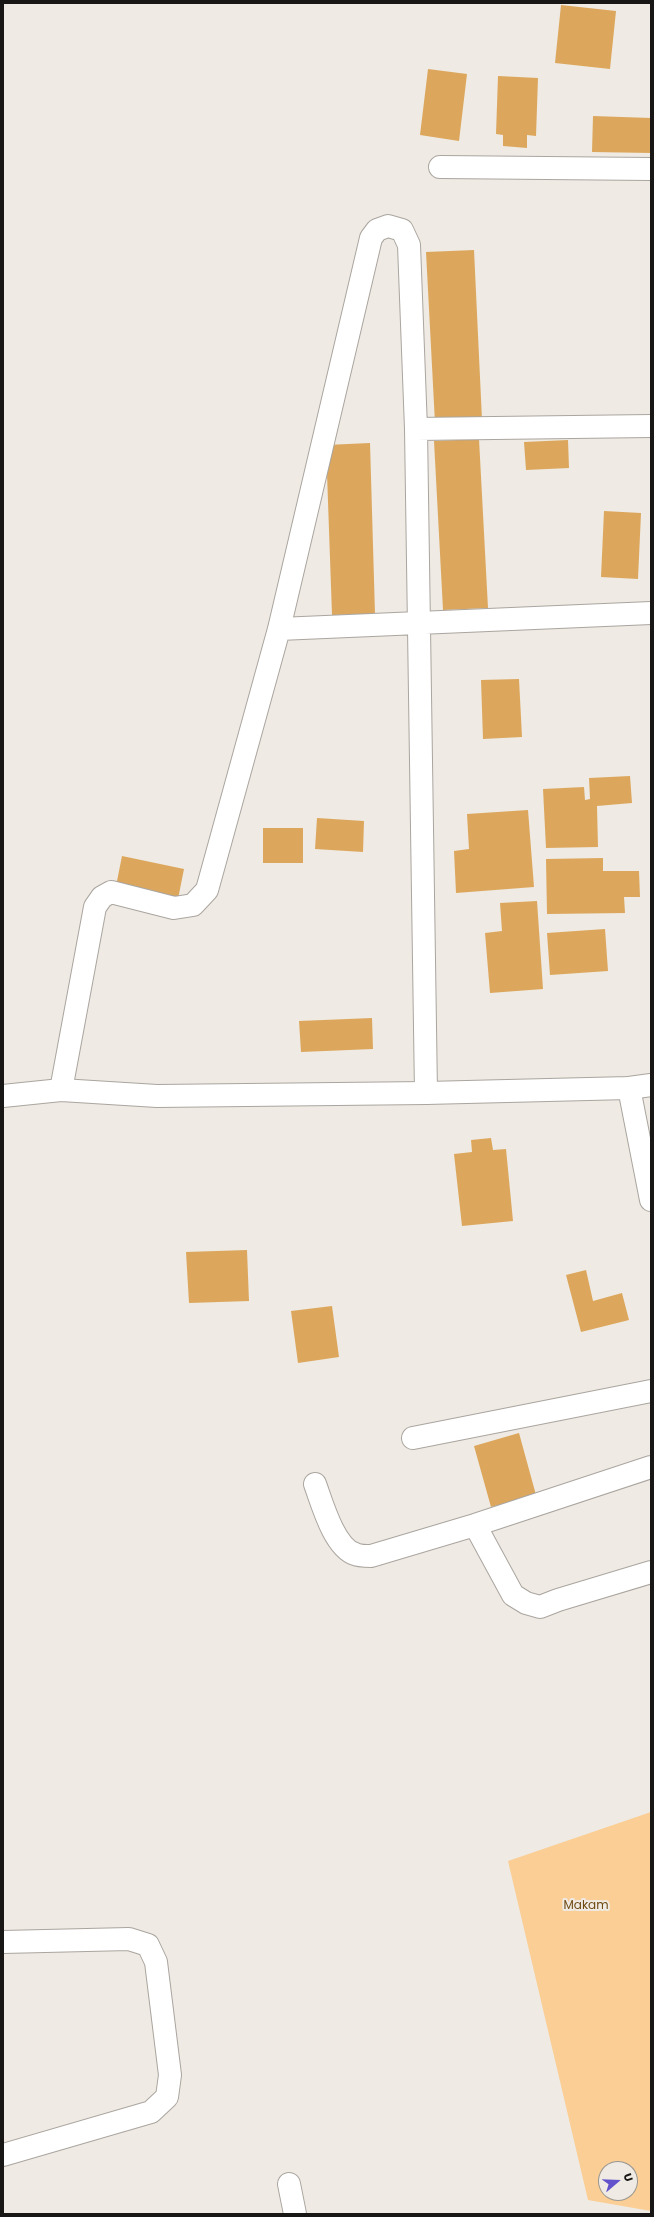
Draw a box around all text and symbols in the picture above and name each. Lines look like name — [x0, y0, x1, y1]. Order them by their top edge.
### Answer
park label: Makam — [563, 1899, 609, 1913]
north arrow — [598, 2161, 638, 2201]
text: U — [620, 2171, 637, 2184]

